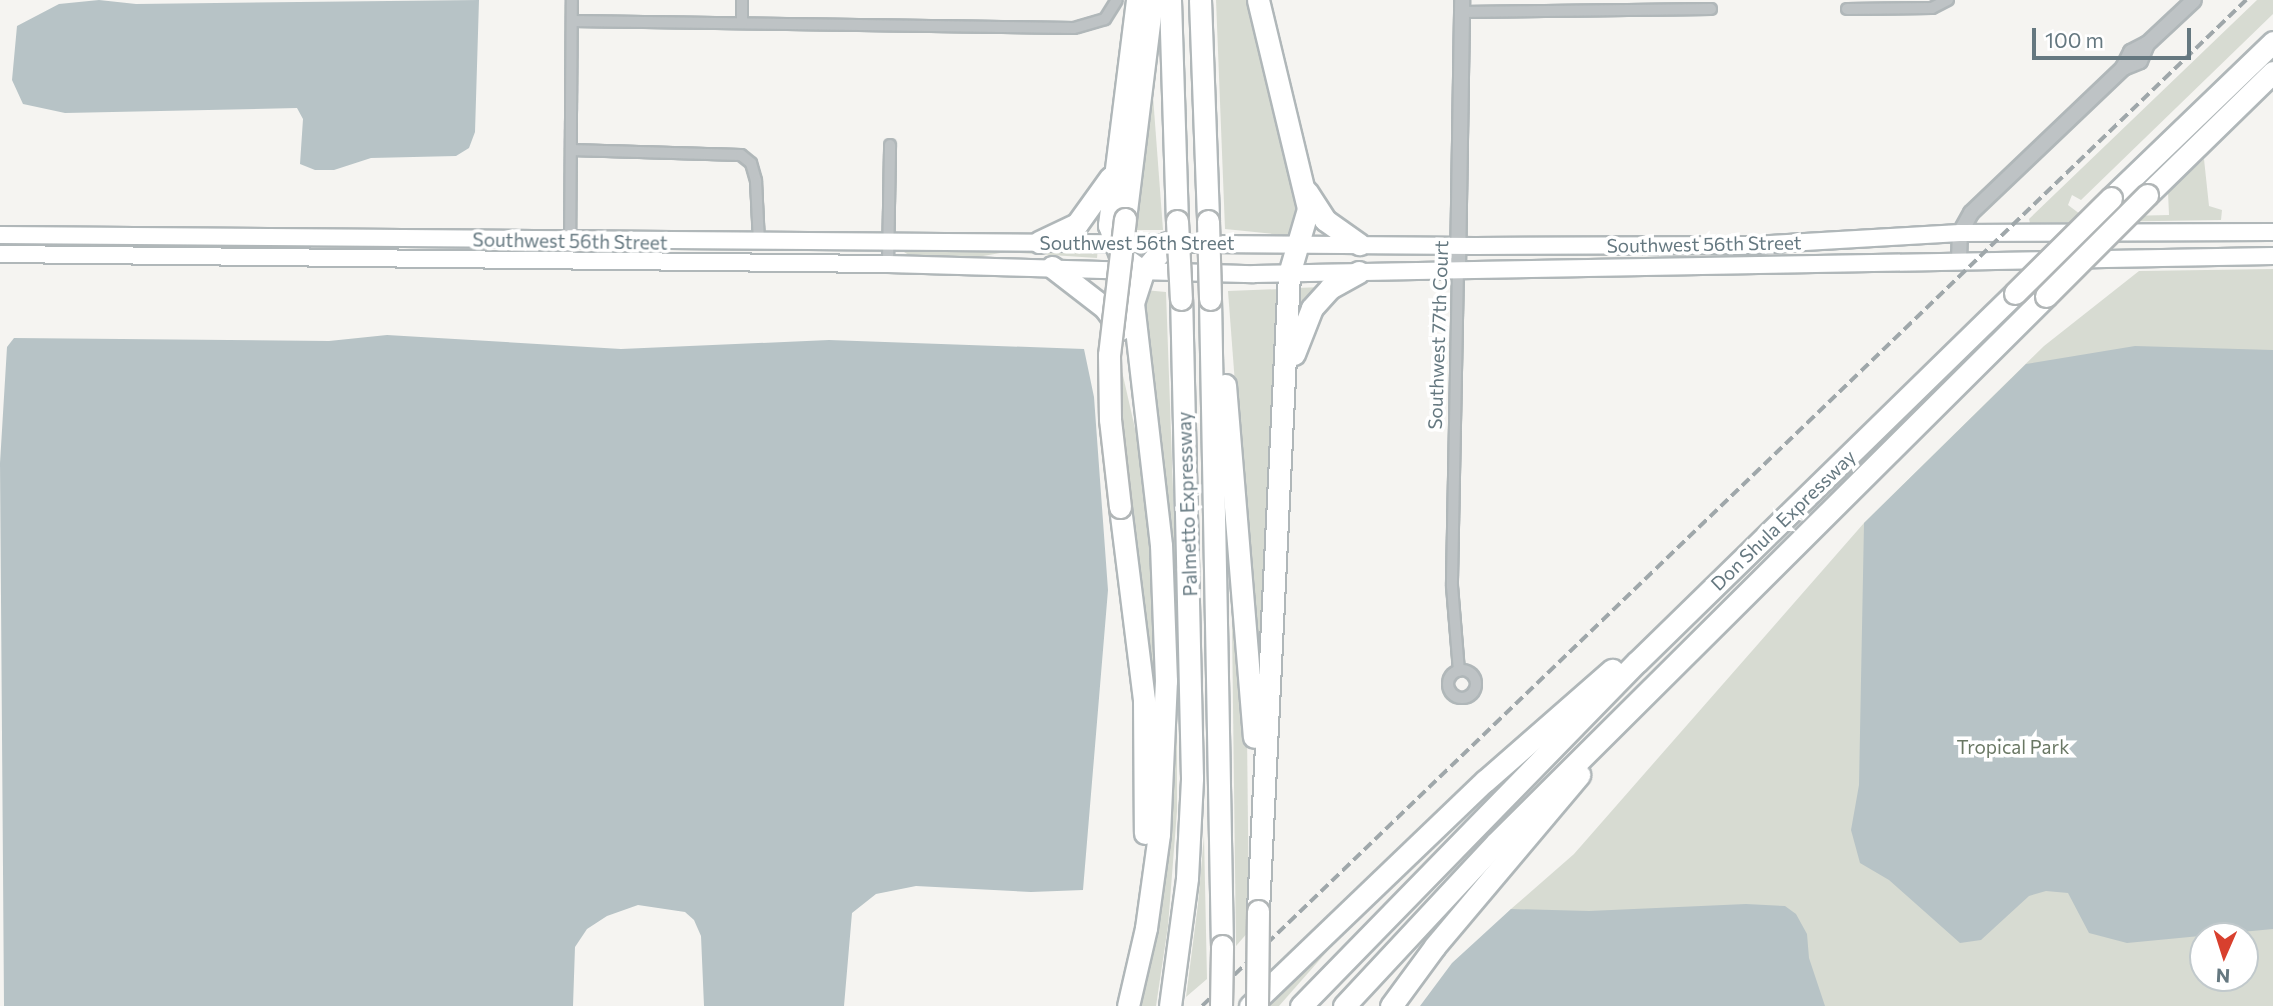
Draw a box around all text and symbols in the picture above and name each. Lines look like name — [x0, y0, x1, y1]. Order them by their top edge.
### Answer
scale bar — [2035, 14, 2194, 58]
text: 100 m — [2045, 27, 2104, 52]
street label: Southwest 56th Street — [472, 228, 668, 254]
street label: Southwest 56th Street — [1606, 231, 1802, 257]
street label: Southwest 56th Street — [1040, 232, 1234, 254]
street label: Southwest 77th Court — [1423, 240, 1453, 430]
street label: Palmetto Expressway — [1172, 411, 1202, 597]
street label: Don Shula Expressway — [1706, 445, 1860, 595]
park label: Tropical Park — [1957, 736, 2069, 758]
north arrow — [2189, 922, 2259, 992]
text: N — [2215, 965, 2231, 988]

